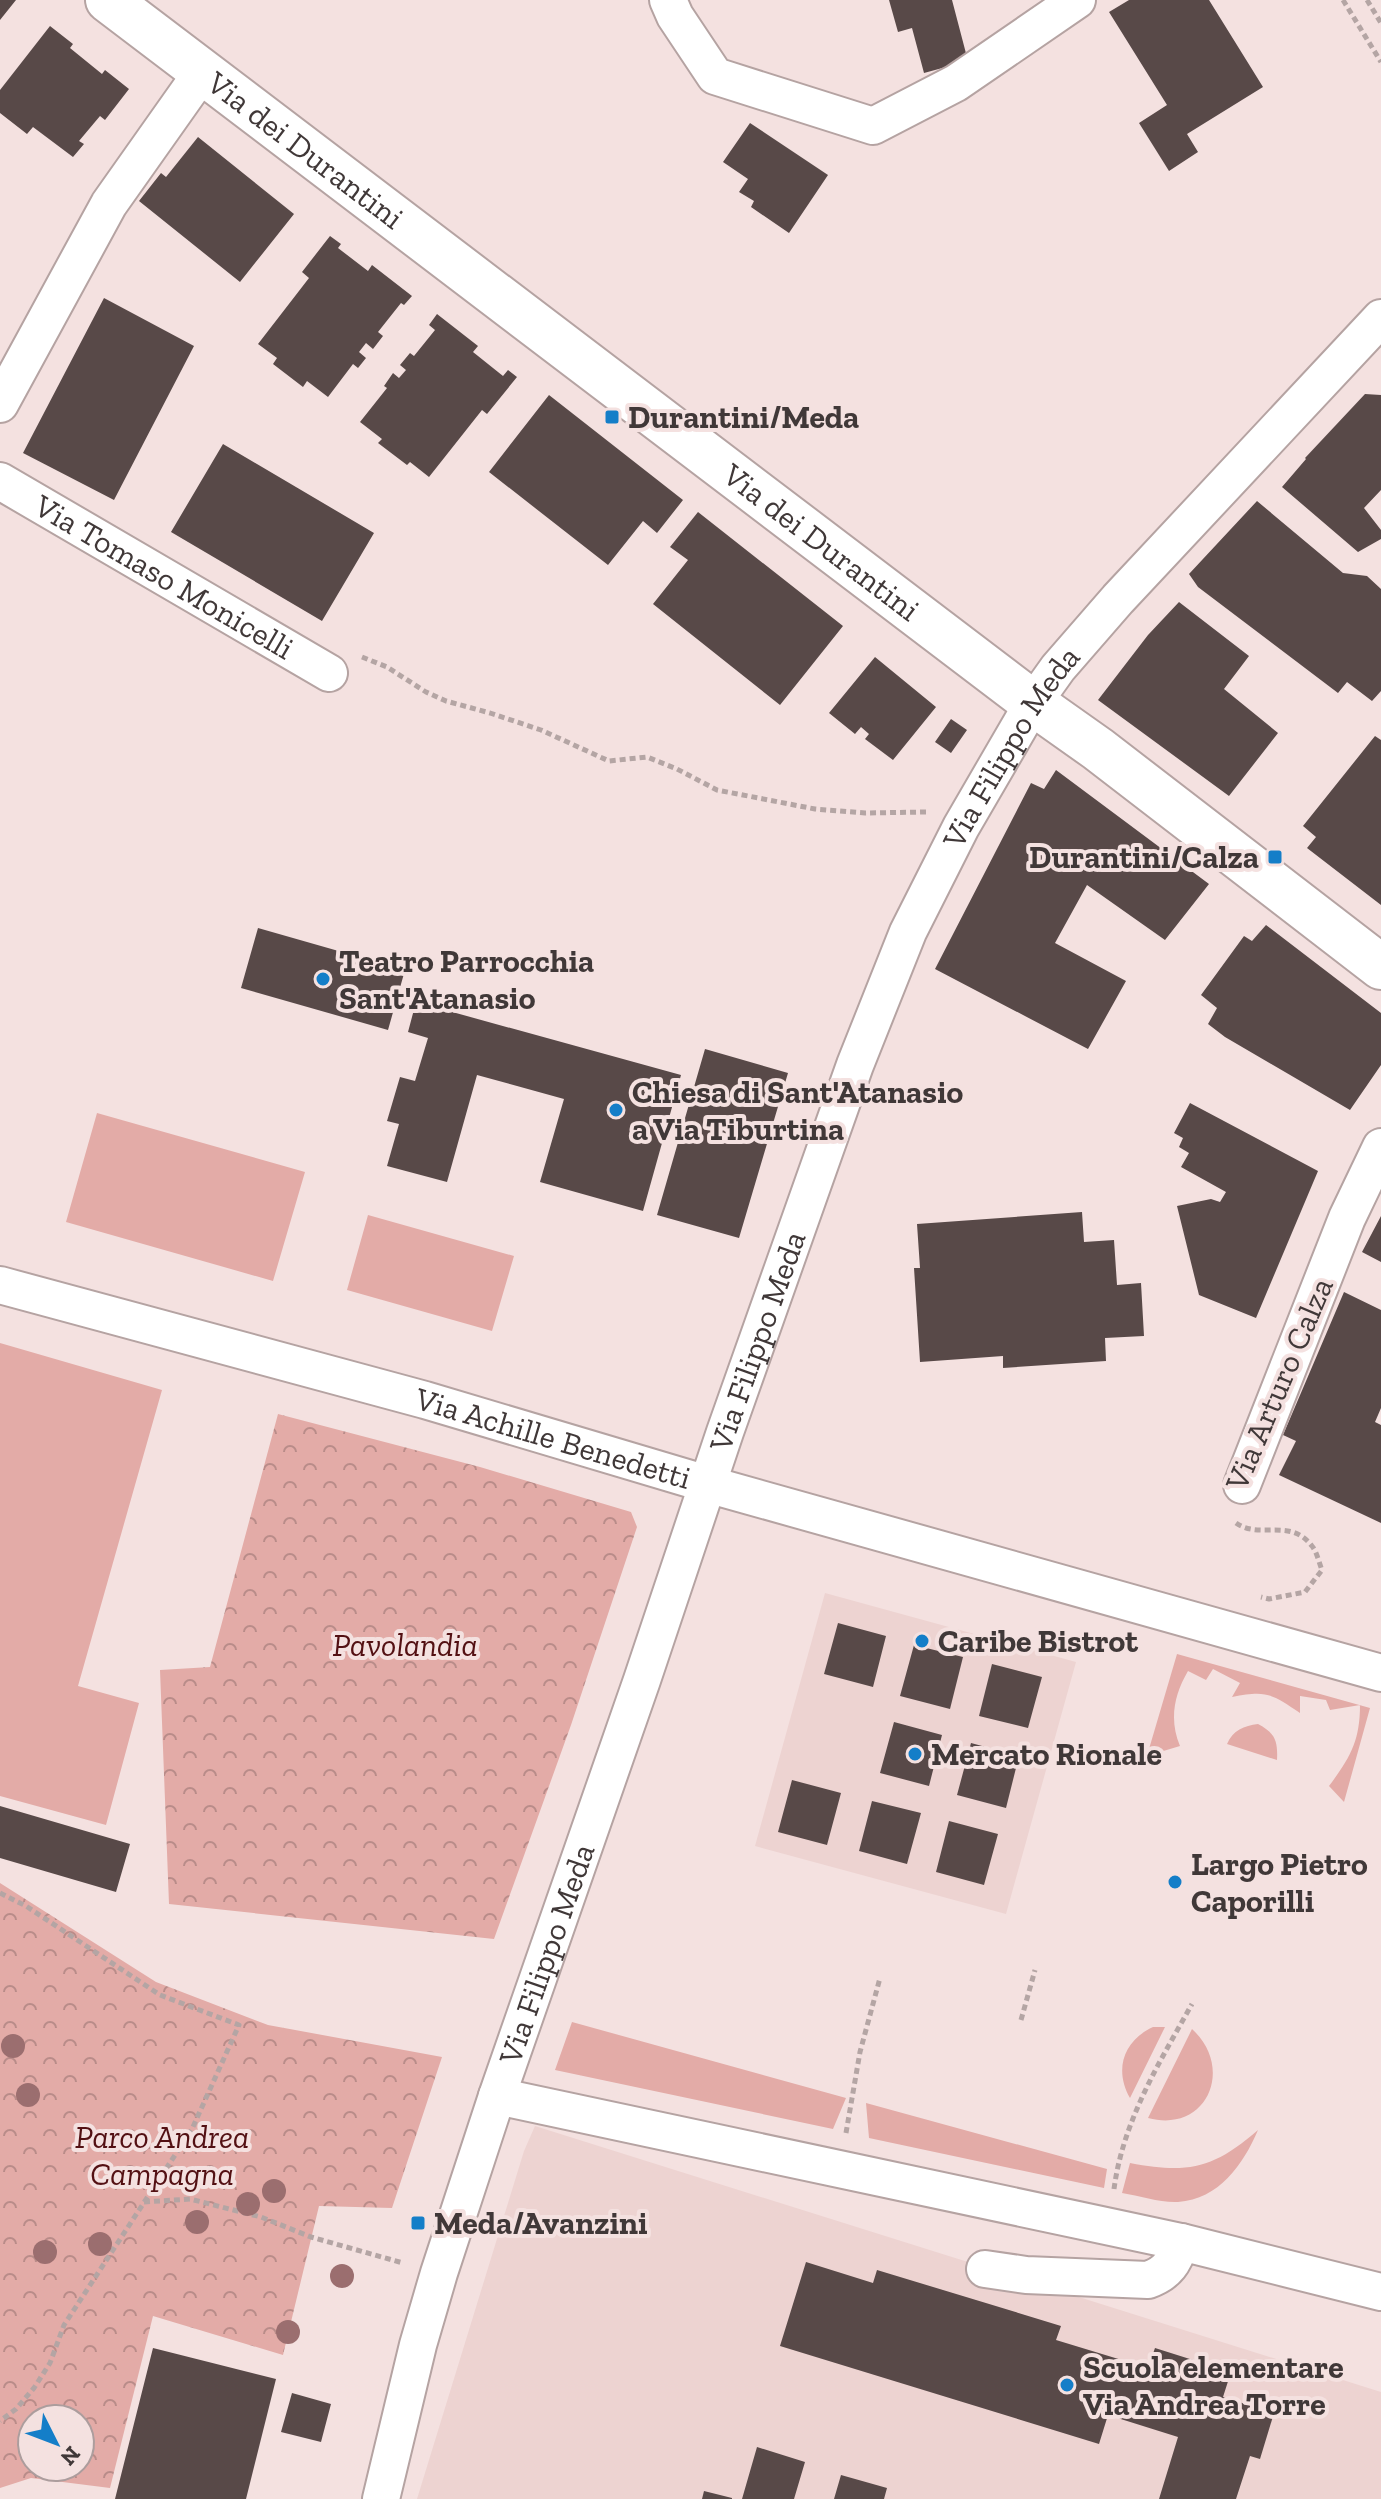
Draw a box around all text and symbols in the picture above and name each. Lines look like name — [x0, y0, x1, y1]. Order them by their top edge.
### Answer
street label: Via dei Durantini — [199, 63, 411, 237]
place label: Durantini/Meda — [628, 398, 859, 436]
marker: Durantini/Meda — [603, 408, 621, 426]
street label: Via dei Durantini — [715, 455, 927, 629]
street label: Via Tomaso Monicelli — [27, 486, 300, 667]
street label: Via Filippo Meda — [934, 638, 1087, 855]
place label: Durantini/Calza — [1029, 838, 1259, 876]
marker: Durantini/Calza — [1266, 848, 1284, 866]
place label: Teatro Parrocchia Sant'Atanasio — [339, 942, 594, 1017]
marker: Teatro Parrocchia Sant'Atanasio — [314, 970, 332, 988]
place label: Chiesa di Sant'Atanasio a Via Tiburtina — [632, 1073, 964, 1148]
marker: Chiesa di Sant'Atanasio a Via Tiburtina — [607, 1101, 625, 1119]
street label: Via Filippo Meda — [701, 1226, 814, 1457]
street label: Via Arturo Calza — [1217, 1272, 1341, 1497]
street label: Via Achille Benedetti — [410, 1379, 695, 1497]
place label: Caribe Bistrot — [938, 1622, 1138, 1660]
park label: Pavolandia — [332, 1626, 478, 1664]
marker: Caribe Bistrot — [913, 1632, 931, 1650]
place label: Mercato Rionale — [931, 1735, 1162, 1773]
marker: Mercato Rionale — [906, 1745, 924, 1763]
street label: Via Filippo Meda — [490, 1839, 602, 2070]
place label: Largo Pietro Caporilli — [1191, 1845, 1368, 1920]
marker: Largo Pietro Caporilli — [1166, 1873, 1184, 1891]
park label: Parco Andrea Campagna — [75, 2118, 249, 2193]
place label: Meda/Avanzini — [434, 2204, 648, 2242]
marker: Meda/Avanzini — [409, 2214, 427, 2232]
place label: Scuola elementare Via Andrea Torre — [1083, 2348, 1344, 2423]
marker: Scuola elementare Via Andrea Torre — [1058, 2376, 1076, 2394]
north arrow — [16, 2403, 96, 2483]
text: N — [55, 2441, 86, 2471]

